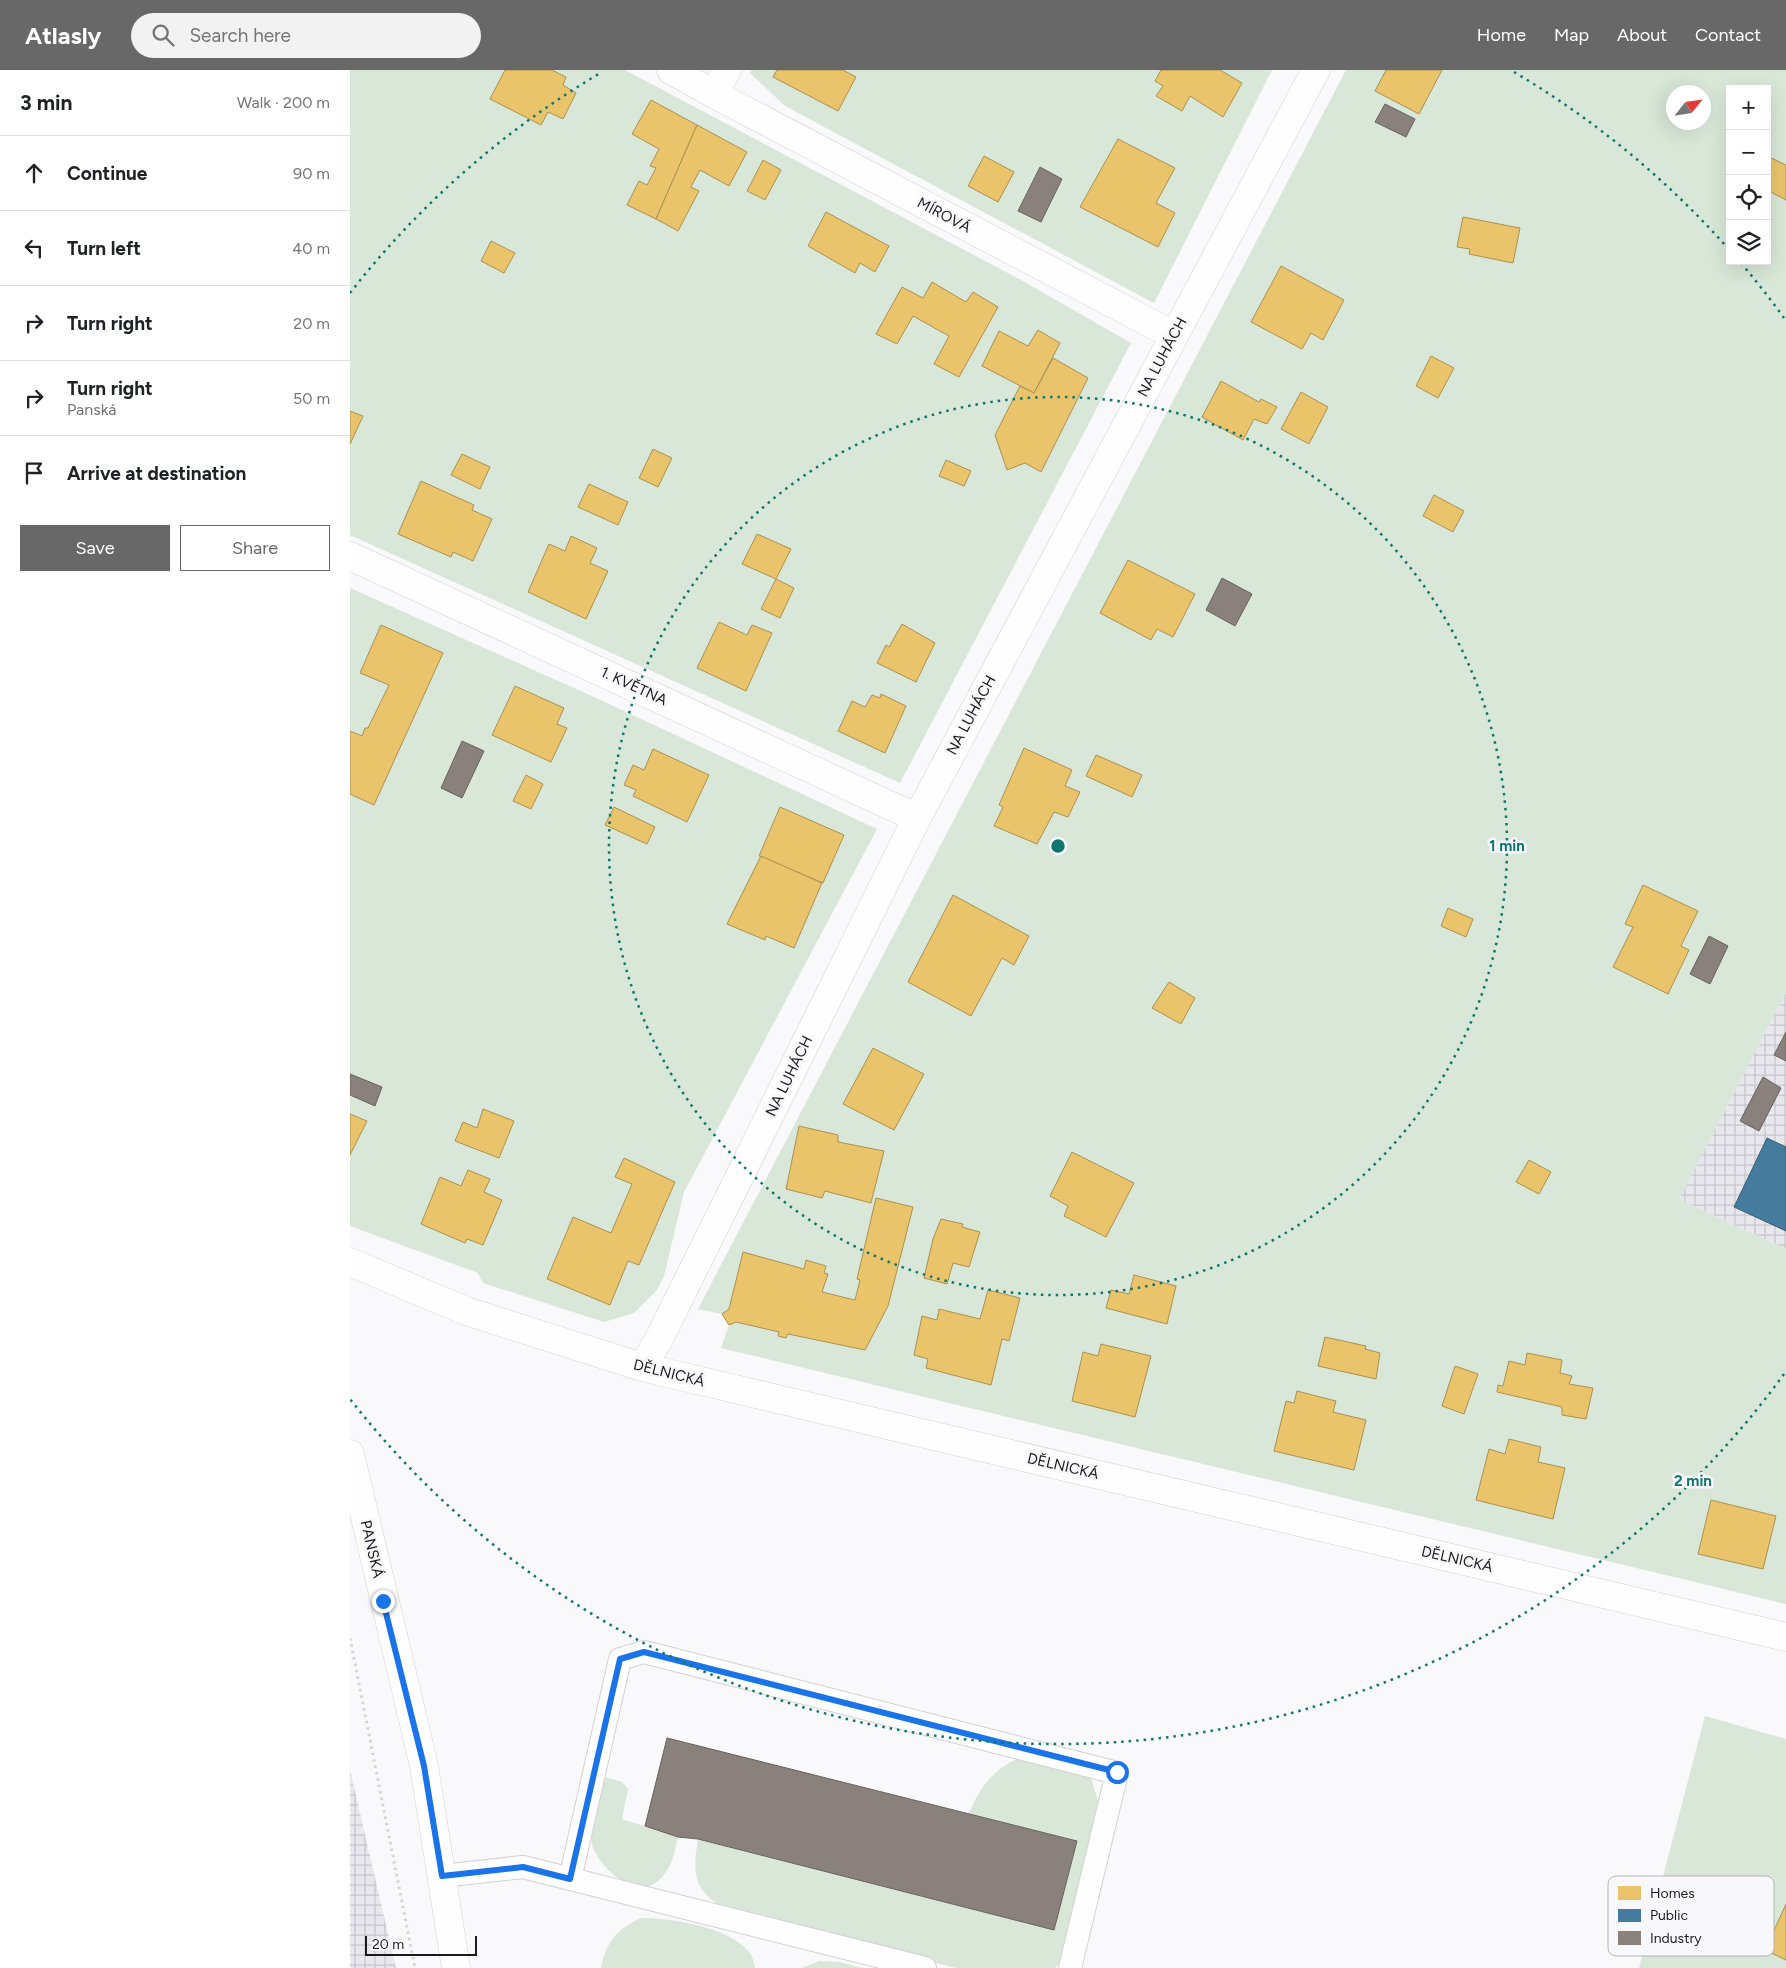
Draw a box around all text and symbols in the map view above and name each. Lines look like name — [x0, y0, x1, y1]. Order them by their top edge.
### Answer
search box — [131, 13, 481, 58]
text: Atlasly — [25, 21, 101, 50]
icon: search — [149, 21, 177, 49]
text: Search here — [189, 24, 291, 47]
text: Home — [1477, 24, 1526, 46]
text: Map — [1554, 24, 1589, 46]
text: About — [1617, 24, 1667, 46]
text: Contact — [1695, 24, 1761, 46]
north arrow — [1666, 85, 1711, 130]
map controls — [1726, 85, 1771, 265]
button: + — [1726, 85, 1771, 130]
text: 3 min — [20, 90, 72, 115]
text: Walk · 200 m — [237, 93, 330, 112]
button: − — [1726, 130, 1771, 175]
icon: ahead — [20, 159, 48, 187]
text: Continue — [67, 162, 147, 185]
text: 90 m — [293, 164, 330, 183]
button: locate — [1726, 175, 1771, 220]
street label: MÍROVÁ — [914, 193, 974, 237]
button: layers — [1726, 220, 1771, 265]
icon: left — [20, 234, 48, 262]
text: Turn left — [67, 237, 141, 260]
text: 40 m — [292, 239, 330, 258]
icon: right — [20, 309, 48, 337]
text: Turn right — [67, 312, 153, 335]
text: 20 m — [293, 314, 330, 333]
street label: NA LUHÁCH — [1134, 314, 1190, 400]
text: Turn right — [67, 377, 153, 400]
icon: right — [20, 384, 48, 412]
text: 50 m — [293, 389, 330, 408]
text: Panská — [67, 400, 116, 419]
icon: arrive — [20, 459, 48, 487]
text: Arrive at destination — [67, 462, 246, 485]
button: Save — [20, 525, 170, 571]
button: Share — [180, 525, 330, 571]
street label: 1. KVĚTNA — [598, 663, 670, 709]
street label: NA LUHÁCH — [943, 672, 999, 758]
centre of rings — [1049, 837, 1067, 855]
text: 1 min — [1489, 837, 1525, 855]
street label: NA LUHÁCH — [762, 1033, 816, 1119]
street label: DĚLNICKÁ — [632, 1355, 706, 1391]
street label: DĚLNICKÁ — [1026, 1449, 1100, 1483]
text: 2 min — [1674, 1472, 1712, 1490]
street label: PANSKÁ — [357, 1518, 387, 1580]
street label: DĚLNICKÁ — [1420, 1542, 1494, 1576]
route end — [372, 1590, 395, 1613]
route start — [1106, 1761, 1129, 1784]
legend — [1608, 1876, 1774, 1956]
text: Homes — [1650, 1885, 1695, 1902]
text: Public — [1650, 1907, 1688, 1924]
text: Industry — [1650, 1930, 1702, 1947]
scale bar — [365, 1933, 478, 1956]
text: 20 m — [372, 1936, 404, 1953]

